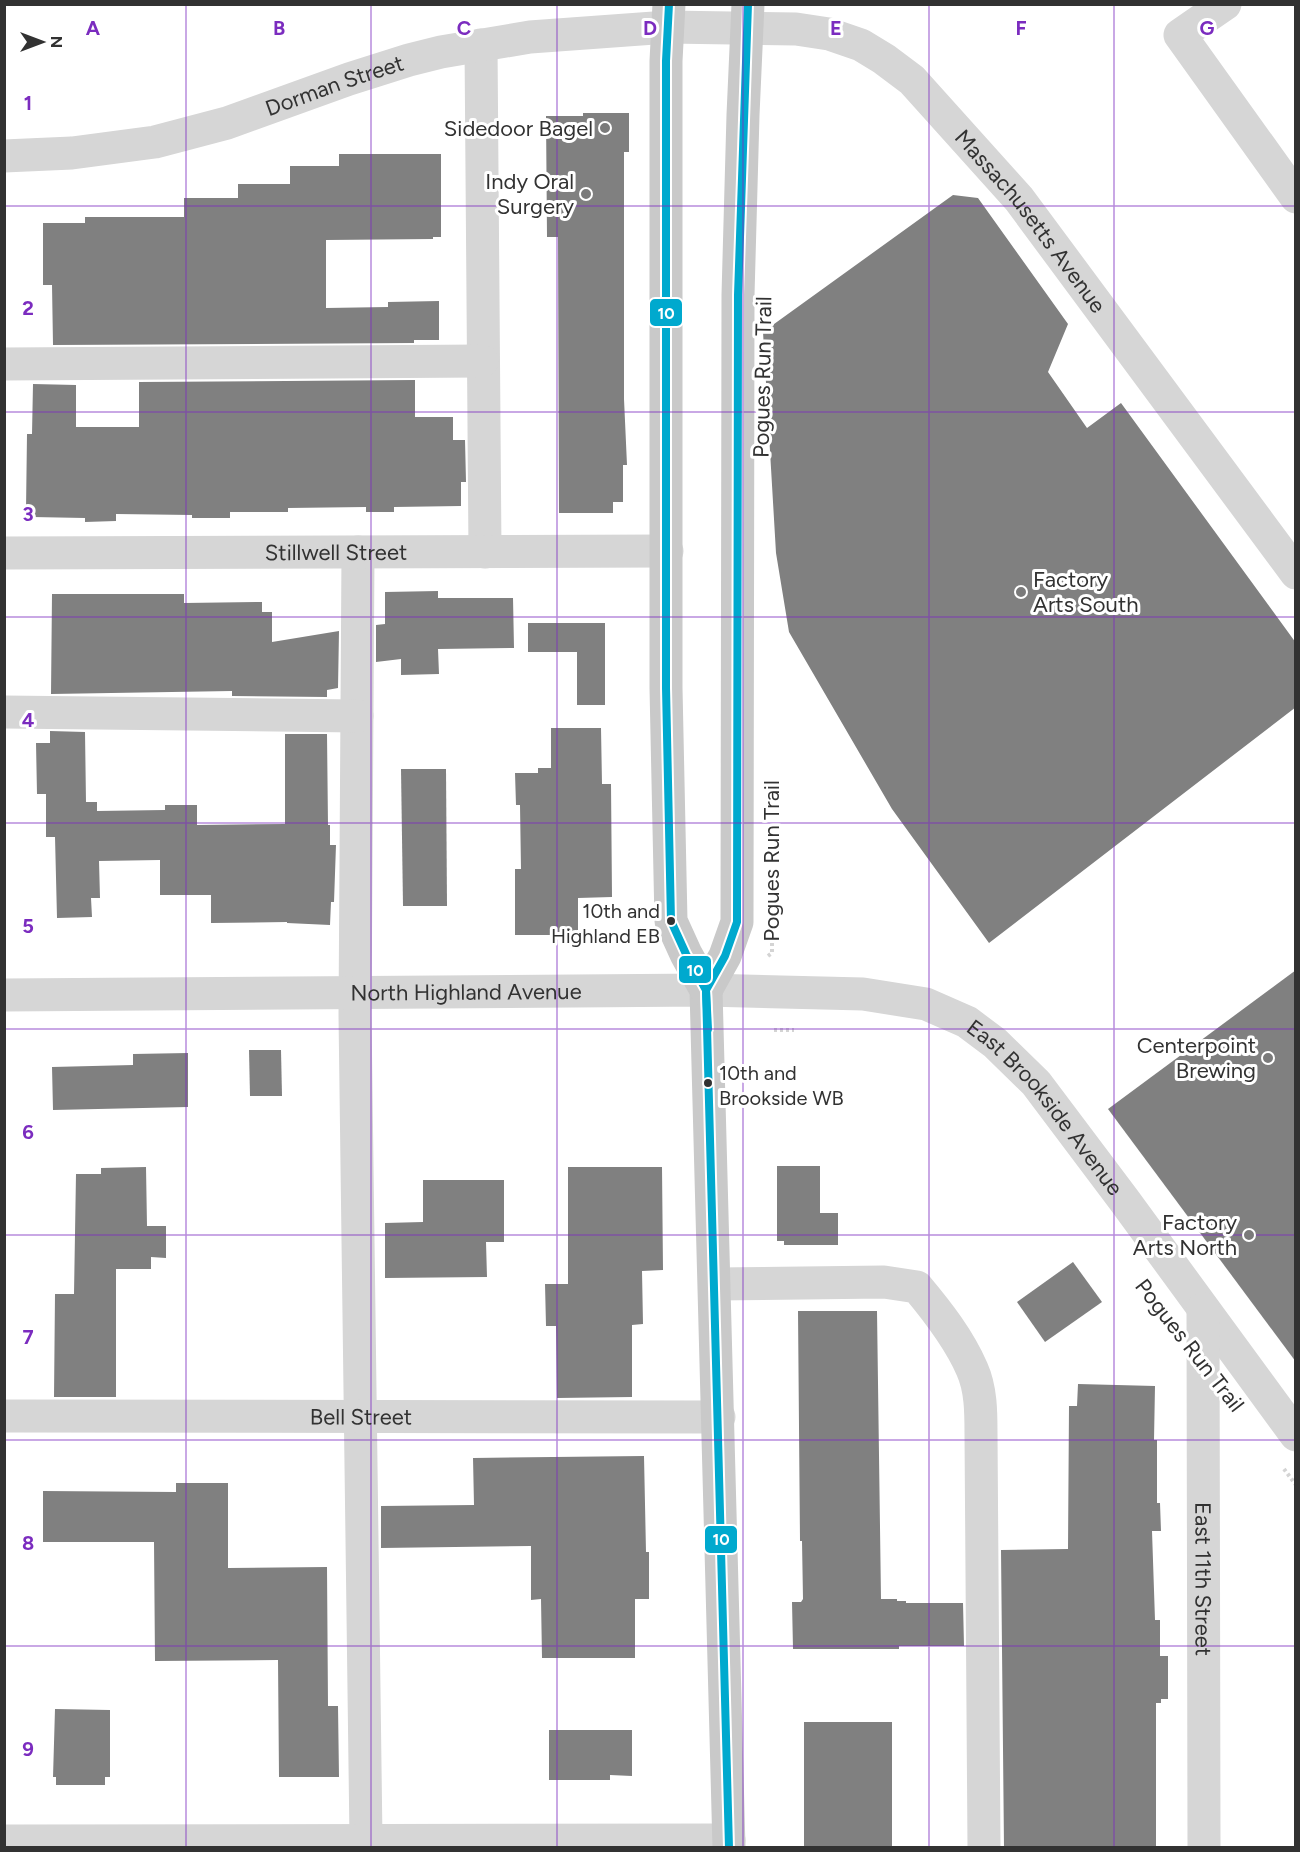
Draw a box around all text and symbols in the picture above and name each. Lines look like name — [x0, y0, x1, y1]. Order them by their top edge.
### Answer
north arrow — [12, 12, 72, 72]
text: A — [86, 16, 101, 40]
text: B — [273, 16, 285, 40]
text: C — [457, 16, 471, 40]
text: D — [643, 16, 657, 40]
text: E — [830, 16, 842, 40]
text: F — [1015, 16, 1027, 40]
text: G — [1200, 16, 1215, 40]
text: N — [47, 36, 66, 48]
street label: Dorman Street — [262, 50, 407, 122]
text: 1 — [24, 91, 32, 115]
place label: Sidedoor Bagel — [444, 115, 593, 142]
marker: Sidedoor Bagel — [598, 121, 612, 135]
street label: Massachusetts Avenue — [949, 124, 1112, 318]
place label: Indy Oral Surgery — [485, 168, 574, 220]
marker: Indy Oral Surgery — [579, 187, 593, 201]
text: 2 — [22, 296, 34, 320]
street label: Pogues Run Trail — [748, 296, 777, 458]
line badge: 10 — [649, 298, 683, 327]
text: 10 — [657, 304, 675, 323]
text: 3 — [22, 502, 34, 526]
street label: Stillwell Street — [265, 539, 407, 566]
place label: Factory Arts South — [1033, 566, 1138, 618]
marker: Factory Arts South — [1014, 585, 1028, 599]
text: 4 — [22, 708, 35, 732]
street label: Pogues Run Trail — [758, 780, 785, 942]
place label: 10th and Highland EB — [551, 899, 660, 948]
text: 5 — [22, 914, 34, 938]
marker: 10th and Highland EB — [665, 915, 677, 927]
line badge: 10 — [678, 955, 712, 984]
text: 10 — [686, 961, 704, 980]
street label: North Highland Avenue — [350, 978, 582, 1007]
street label: East Brookside Avenue — [961, 1014, 1129, 1201]
place label: Centerpoint Brewing — [1137, 1032, 1256, 1084]
marker: Centerpoint Brewing — [1261, 1051, 1275, 1065]
place label: 10th and Brookside WB — [719, 1061, 844, 1110]
marker: 10th and Brookside WB — [702, 1077, 714, 1089]
text: 6 — [22, 1120, 34, 1144]
place label: Factory Arts North — [1133, 1209, 1237, 1261]
marker: Factory Arts North — [1242, 1228, 1256, 1242]
street label: Pogues Run Trail — [1129, 1273, 1250, 1417]
text: 7 — [22, 1325, 34, 1349]
street label: Bell Street — [310, 1403, 412, 1431]
street label: East 11th Street — [1189, 1502, 1217, 1656]
line badge: 10 — [704, 1525, 738, 1554]
text: 10 — [712, 1530, 730, 1549]
text: 8 — [22, 1531, 34, 1555]
text: 9 — [22, 1737, 34, 1761]

